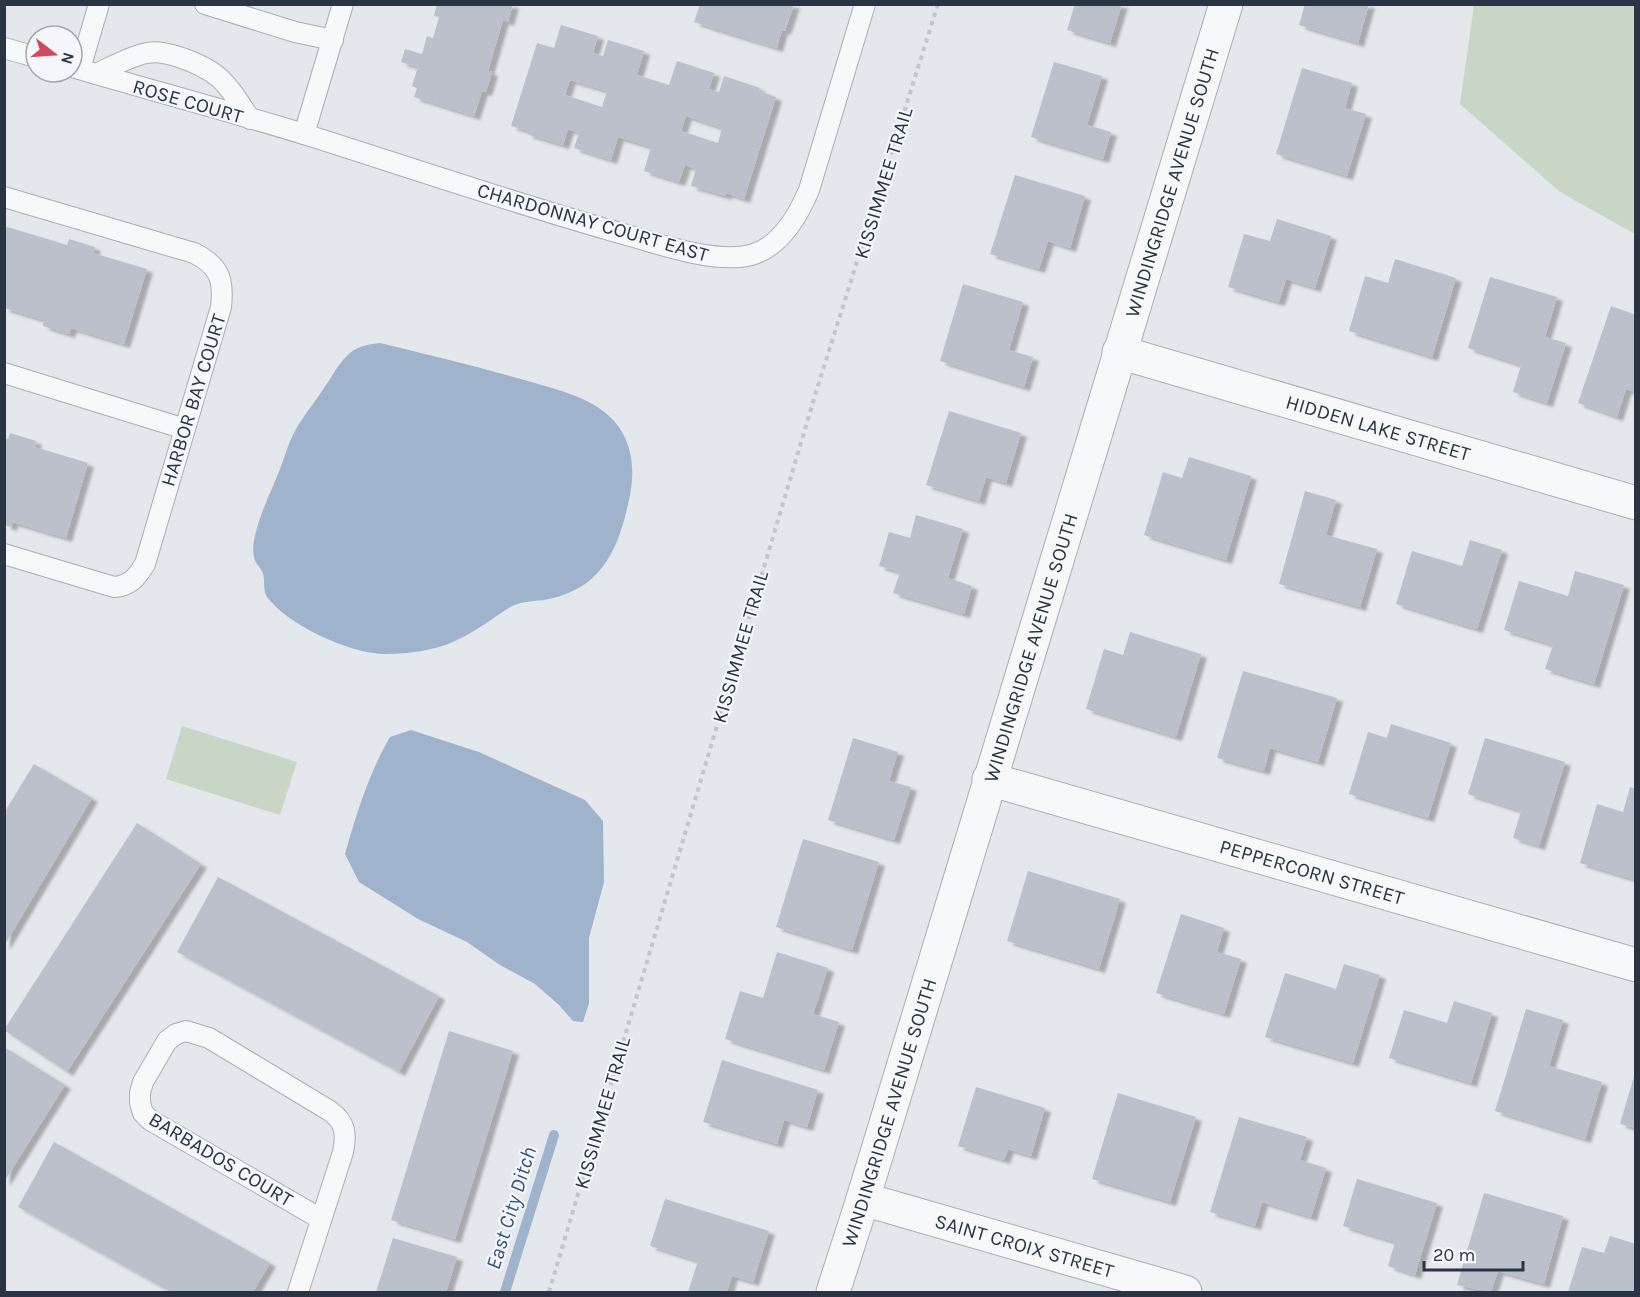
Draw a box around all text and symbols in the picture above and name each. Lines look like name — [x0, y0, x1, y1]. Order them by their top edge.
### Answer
north arrow — [24, 24, 84, 84]
street label: WINDINGRIDGE AVENUE SOUTH — [1121, 45, 1224, 320]
text: N — [57, 50, 79, 67]
street label: ROSE COURT — [130, 75, 246, 128]
street label: KISSIMMEE TRAIL — [849, 104, 918, 262]
street label: CHARDONNAY COURT EAST — [475, 178, 711, 267]
street label: HARBOR BAY COURT — [156, 311, 231, 489]
street label: HIDDEN LAKE STREET — [1283, 390, 1473, 466]
street label: WINDINGRIDGE AVENUE SOUTH — [979, 510, 1083, 785]
street label: KISSIMMEE TRAIL — [708, 568, 773, 726]
street label: PEPPERCORN STREET — [1217, 835, 1407, 910]
street label: WINDINGRIDGE AVENUE SOUTH — [837, 975, 941, 1250]
street label: KISSIMMEE TRAIL — [570, 1034, 635, 1192]
street label: BARBADOS COURT — [145, 1107, 297, 1211]
water label: East City Ditch — [481, 1144, 541, 1272]
street label: SAINT CROIX STREET — [932, 1209, 1116, 1283]
scale bar — [1424, 1234, 1523, 1272]
text: 20 m — [1433, 1244, 1475, 1266]

